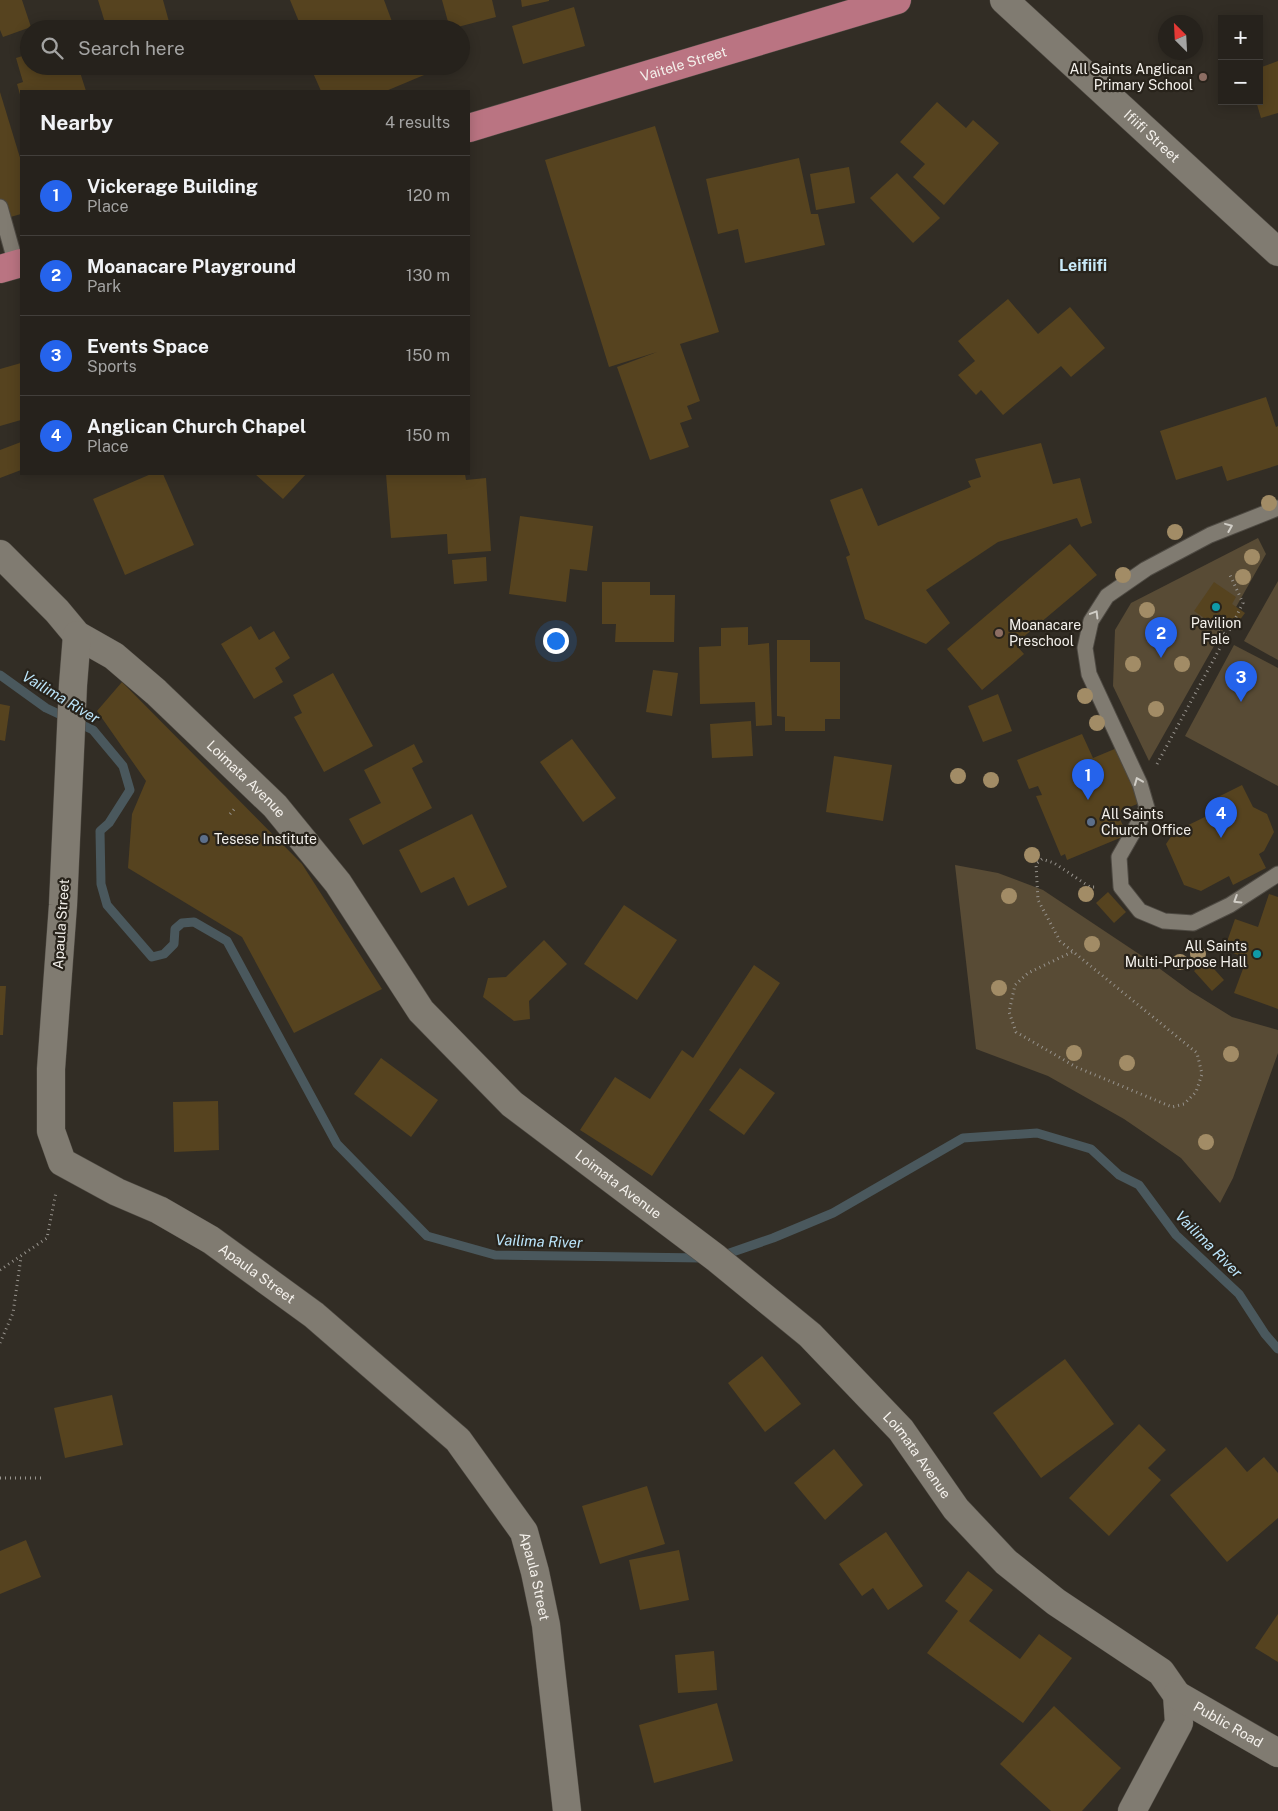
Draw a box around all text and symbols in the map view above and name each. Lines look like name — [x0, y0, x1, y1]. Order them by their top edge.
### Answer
north arrow — [1158, 15, 1203, 60]
map controls — [1218, 15, 1263, 105]
button: + — [1218, 15, 1263, 60]
search box — [20, 20, 470, 75]
icon: search — [38, 34, 66, 62]
text: Search here — [78, 37, 185, 59]
street label: Vaitele Street — [639, 43, 729, 84]
button: − — [1218, 60, 1263, 105]
place label: All Saints Anglican Primary School — [1069, 61, 1193, 93]
marker: All Saints Anglican Primary School — [1197, 71, 1209, 83]
street label: Ifiifi Street — [1121, 107, 1183, 166]
text: Nearby — [40, 110, 113, 135]
text: 4 results — [385, 113, 450, 132]
text: Vickerage Building — [87, 175, 258, 197]
text: 1 — [53, 186, 59, 205]
text: 120 m — [406, 186, 450, 205]
text: Place — [87, 197, 129, 216]
text: Moanacare Playground — [87, 255, 296, 277]
district label: Leifiifi — [1059, 256, 1107, 275]
text: 2 — [51, 266, 61, 285]
text: 130 m — [406, 266, 450, 285]
text: Park — [87, 277, 121, 296]
text: Events Space — [87, 335, 209, 357]
text: 3 — [51, 346, 61, 365]
text: 150 m — [406, 346, 450, 365]
text: Sports — [87, 357, 137, 376]
text: Anglican Church Chapel — [87, 415, 306, 437]
text: 4 — [51, 426, 61, 445]
text: 150 m — [406, 426, 450, 445]
text: Place — [87, 437, 129, 456]
one-way arrow — [1225, 523, 1233, 533]
marker: Pavilion Fale — [1210, 601, 1222, 613]
one-way arrow — [1089, 611, 1099, 620]
place label: Pavilion Fale — [1191, 615, 1241, 647]
place label: Moanacare Preschool — [1009, 617, 1081, 649]
pin: 2 — [1145, 617, 1177, 658]
marker: Moanacare Preschool — [993, 627, 1005, 639]
your location — [543, 628, 569, 654]
pin: 3 — [1225, 661, 1257, 702]
water label: Vailima River — [19, 667, 103, 727]
street label: Loimata Avenue — [204, 737, 289, 821]
pin: 1 — [1072, 759, 1104, 800]
one-way arrow — [1134, 777, 1145, 786]
pin: 4 — [1205, 797, 1237, 838]
place label: All Saints Church Office — [1101, 806, 1191, 838]
marker: All Saints Church Office — [1085, 816, 1097, 828]
place label: Tesese Institute — [214, 831, 317, 847]
marker: Tesese Institute — [198, 833, 210, 845]
street label: Apaula Street — [50, 878, 72, 970]
one-way arrow — [1233, 894, 1242, 904]
place label: All Saints Multi-Purpose Hall — [1125, 938, 1247, 970]
marker: All Saints Multi-Purpose Hall — [1251, 948, 1263, 960]
street label: Loimata Avenue — [572, 1147, 665, 1222]
water label: Vailima River — [1172, 1207, 1246, 1281]
water label: Vailima River — [495, 1231, 583, 1251]
street label: Apaula Street — [216, 1240, 298, 1307]
street label: Loimata Avenue — [880, 1409, 954, 1501]
street label: Apaula Street — [516, 1530, 553, 1622]
street label: Public Road — [1191, 1698, 1266, 1751]

